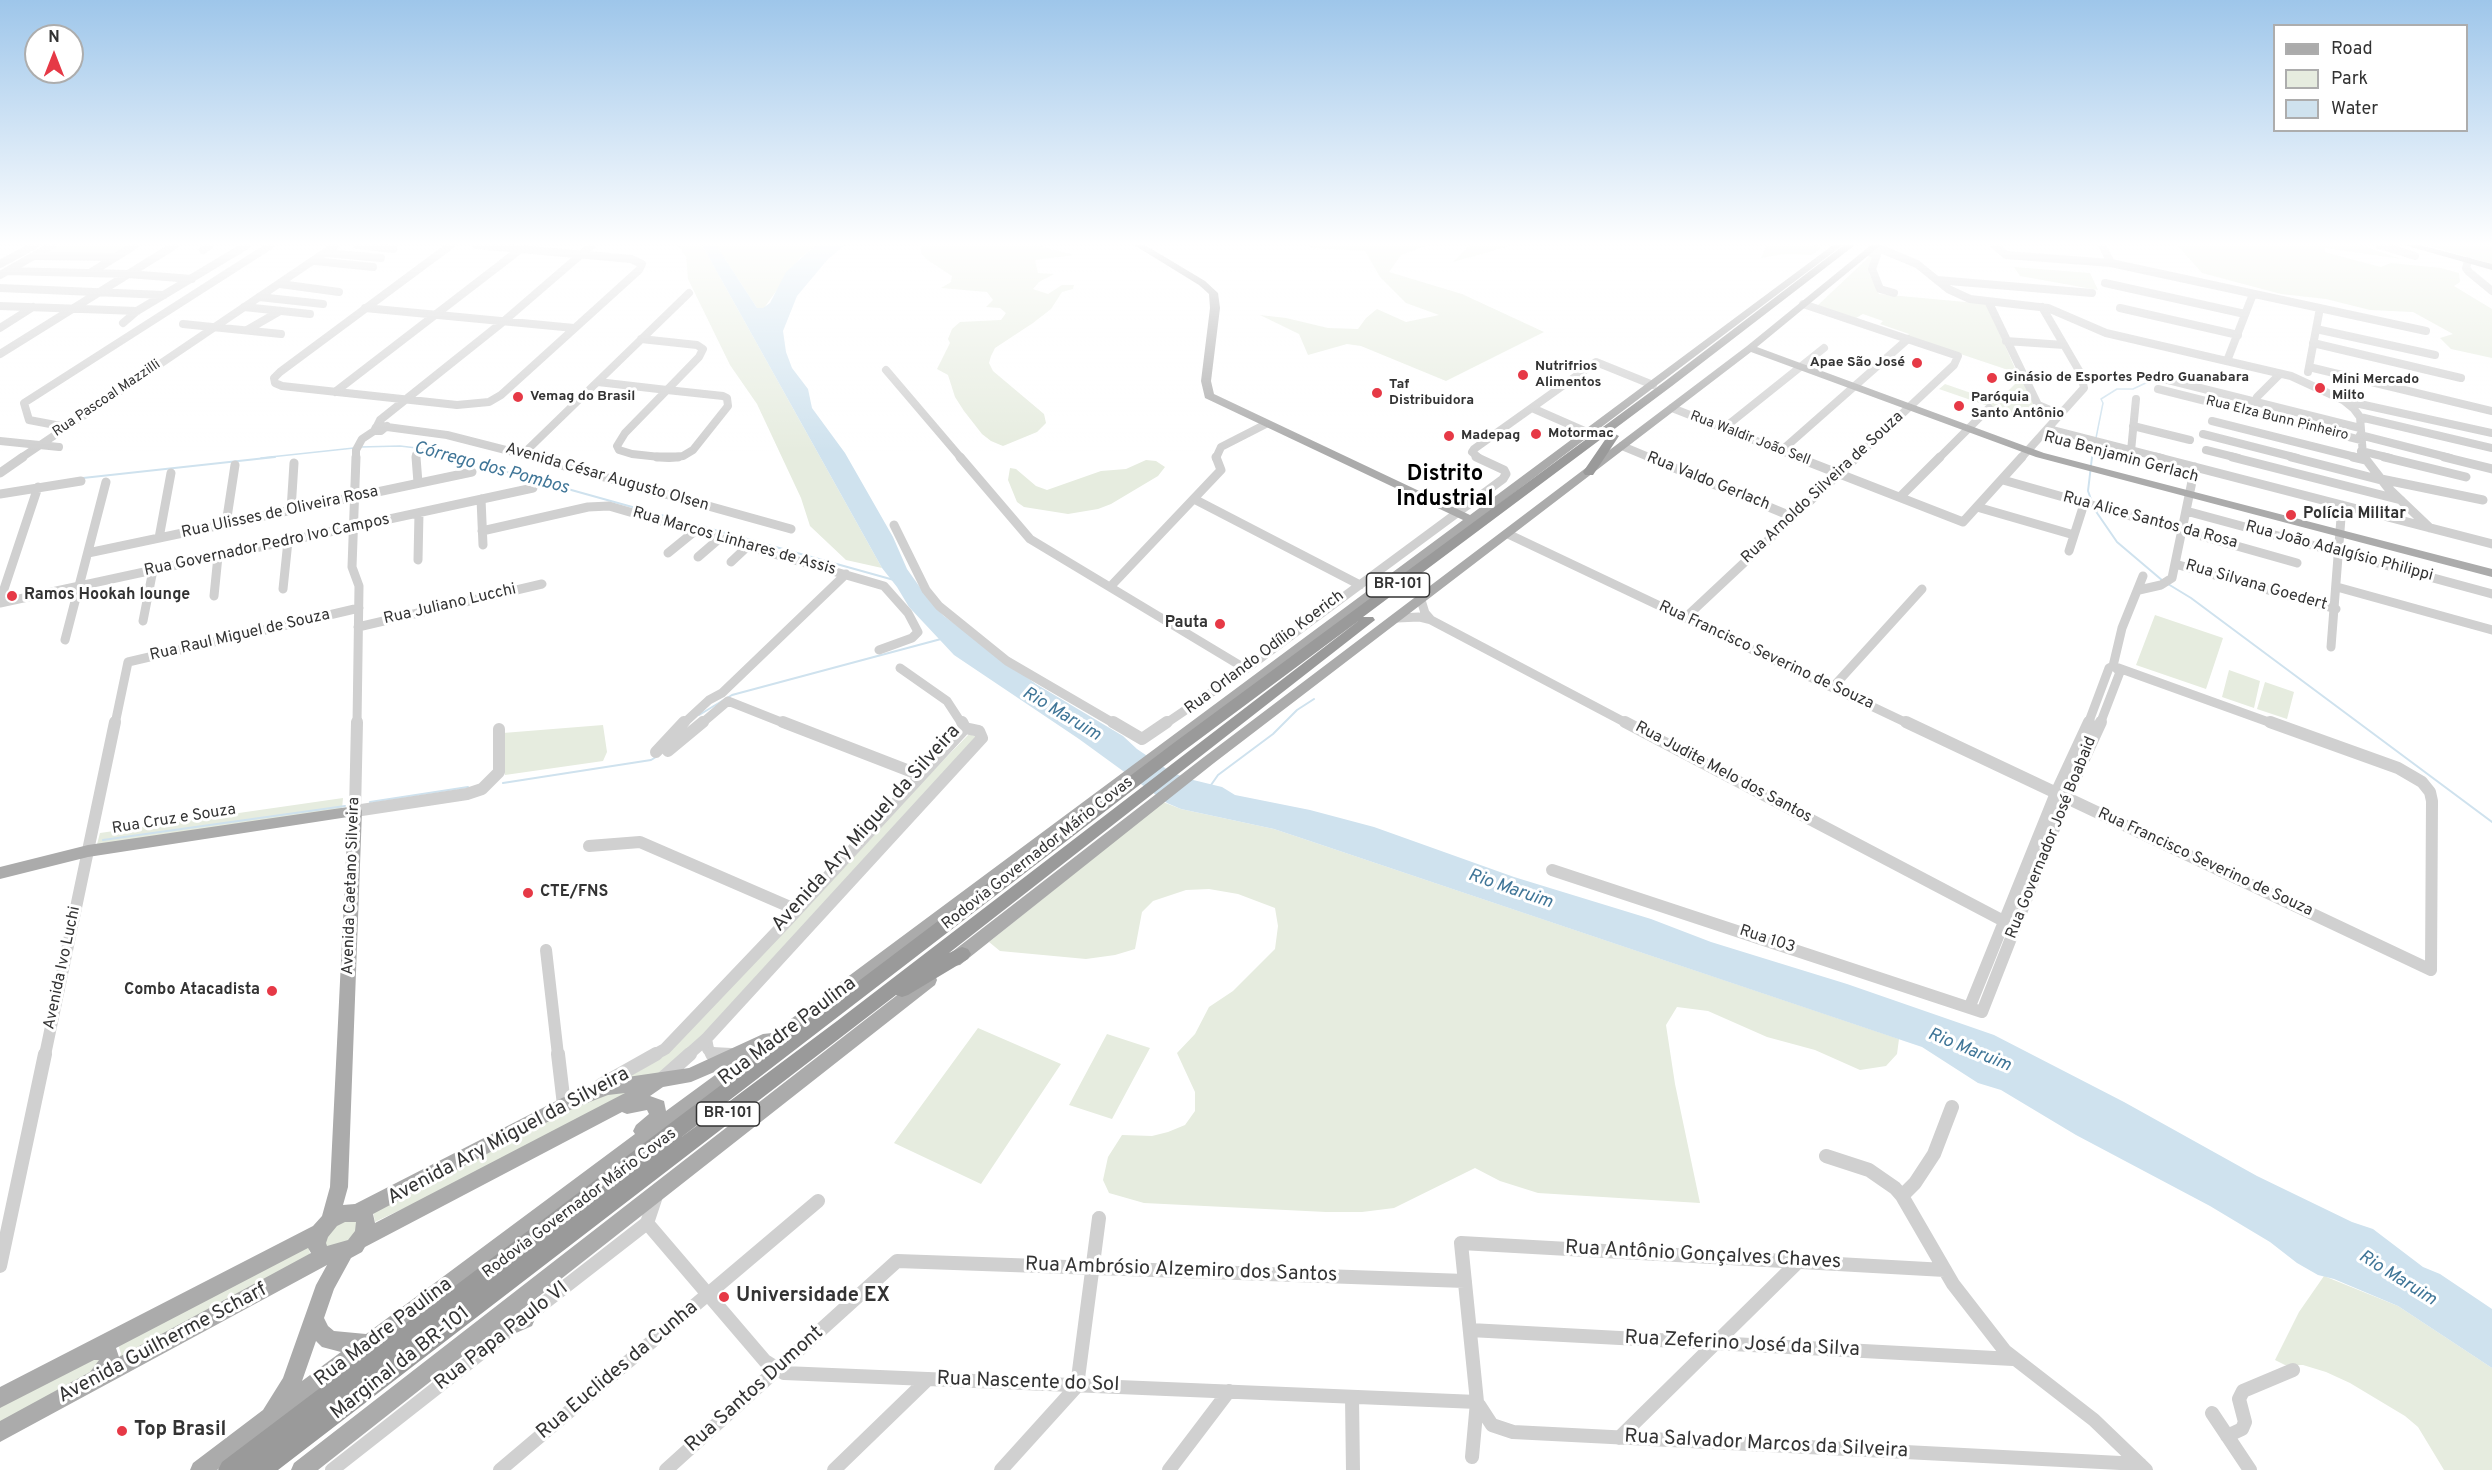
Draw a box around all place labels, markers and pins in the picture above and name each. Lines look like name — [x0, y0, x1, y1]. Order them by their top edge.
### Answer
place label: Apae São José — [1810, 355, 1905, 371]
marker: Apae São José — [1910, 356, 1924, 370]
place label: Nutrifrios Alimentos — [1535, 359, 1601, 392]
marker: Nutrifrios Alimentos — [1516, 368, 1530, 382]
place label: Ginásio de Esportes Pedro Guanabara — [2004, 370, 2249, 386]
marker: Ginásio de Esportes Pedro Guanabara — [1985, 371, 1999, 385]
place label: Mini Mercado Milto — [2332, 372, 2419, 404]
place label: Taf Distribuidora — [1389, 377, 1474, 410]
marker: Mini Mercado Milto — [2313, 381, 2327, 395]
marker: Taf Distribuidora — [1370, 386, 1384, 400]
place label: Vemag do Brasil — [530, 389, 635, 405]
marker: Vemag do Brasil — [511, 390, 525, 404]
place label: Paróquia Santo Antônio — [1971, 390, 2064, 422]
marker: Paróquia Santo Antônio — [1952, 399, 1966, 413]
place label: Motormac — [1548, 426, 1614, 442]
marker: Motormac — [1529, 427, 1543, 441]
place label: Madepag — [1461, 428, 1520, 444]
marker: Madepag — [1442, 429, 1456, 443]
place label: Polícia Militar — [2303, 505, 2406, 525]
marker: Polícia Militar — [2284, 508, 2298, 522]
place label: Ramos Hookah lounge — [24, 586, 190, 606]
marker: Ramos Hookah lounge — [5, 589, 19, 603]
place label: Pauta — [1165, 614, 1208, 634]
marker: Pauta — [1213, 617, 1227, 631]
place label: CTE/FNS — [540, 883, 608, 903]
marker: CTE/FNS — [521, 886, 535, 900]
place label: Combo Atacadista — [124, 981, 260, 1001]
marker: Combo Atacadista — [265, 984, 279, 998]
place label: Universidade EX — [736, 1285, 890, 1309]
marker: Universidade EX — [717, 1290, 731, 1304]
place label: Top Brasil — [134, 1419, 226, 1443]
marker: Top Brasil — [115, 1424, 129, 1438]

